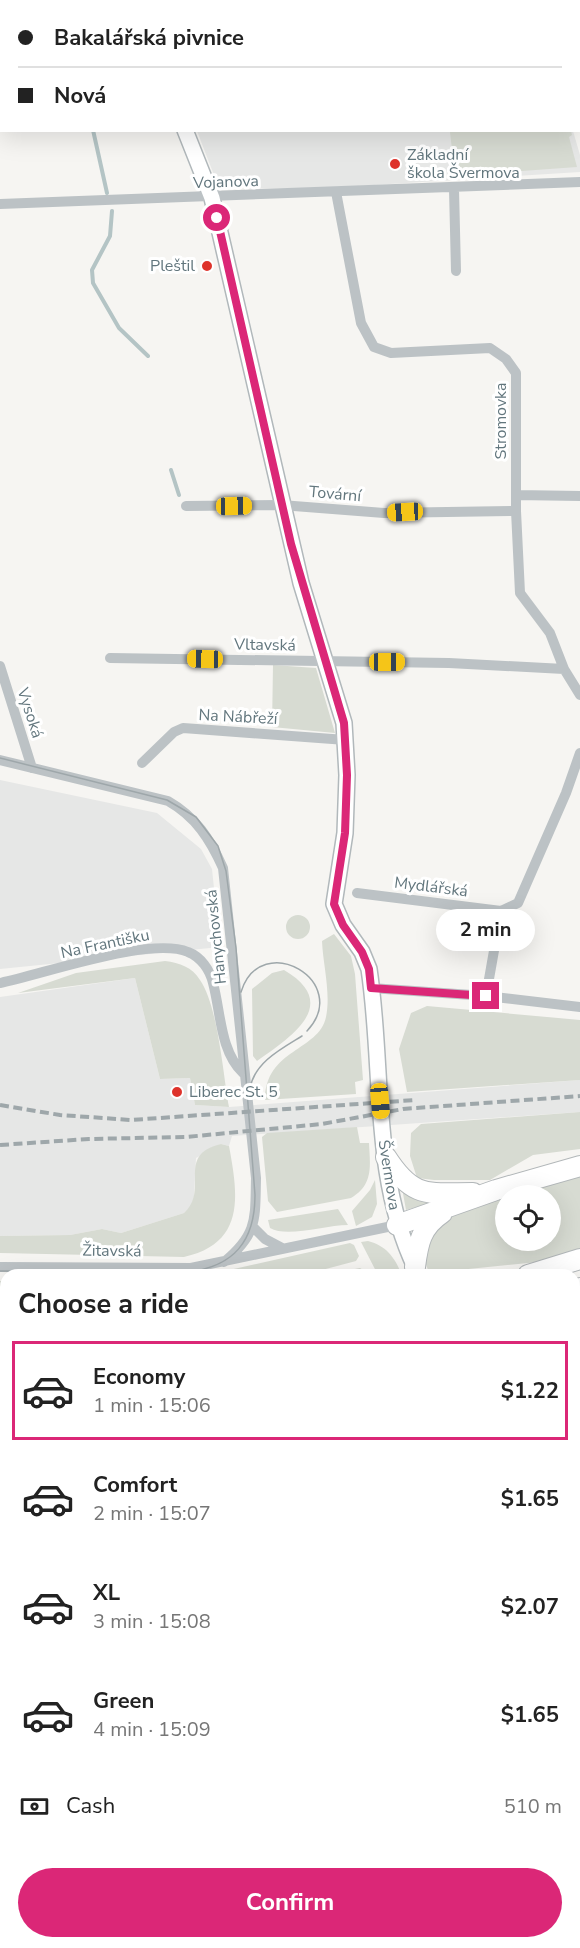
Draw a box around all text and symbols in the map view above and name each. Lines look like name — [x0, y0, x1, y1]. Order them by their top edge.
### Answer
text: Bakalářská pivnice — [54, 23, 244, 53]
text: Nová — [54, 81, 106, 111]
place label: Základní škola Švermova — [407, 144, 520, 184]
marker: Základní škola Švermova — [388, 157, 402, 171]
street label: Vojanova — [192, 170, 259, 194]
route start — [203, 204, 230, 231]
place label: Pleštil — [150, 255, 195, 277]
marker: Pleštil — [200, 259, 214, 273]
street label: Stromovka — [490, 382, 512, 460]
street label: Tovární — [308, 481, 363, 507]
car — [216, 497, 252, 515]
car — [387, 502, 423, 522]
street label: Vltavská — [233, 633, 296, 657]
car — [187, 650, 223, 668]
car — [369, 653, 405, 671]
street label: Vysoká — [11, 684, 48, 741]
street label: Na Nábřeží — [198, 704, 279, 730]
street label: Mydlářská — [393, 872, 469, 902]
street label: Hanychovská — [200, 888, 232, 986]
callout: 2 min — [436, 909, 536, 951]
text: 2 min — [460, 916, 511, 943]
street label: Na Františku — [59, 924, 151, 964]
route end — [472, 982, 499, 1009]
place label: Liberec St. 5 — [189, 1081, 278, 1103]
car — [369, 1082, 391, 1120]
marker: Liberec St. 5 — [170, 1085, 184, 1099]
street label: Švermova — [373, 1138, 405, 1212]
map controls — [495, 1185, 561, 1251]
button: locate — [495, 1185, 561, 1251]
street label: Žitavská — [82, 1239, 142, 1263]
text: Choose a ride — [18, 1286, 189, 1323]
text: Economy — [93, 1362, 185, 1392]
icon: car — [21, 1364, 75, 1418]
text: $1.22 — [501, 1376, 559, 1406]
text: 1 min · 15:06 — [93, 1392, 211, 1419]
text: Comfort — [93, 1470, 177, 1500]
icon: car — [21, 1472, 75, 1526]
text: $1.65 — [501, 1484, 559, 1514]
text: 2 min · 15:07 — [93, 1500, 211, 1527]
text: XL — [93, 1578, 120, 1608]
icon: car — [21, 1580, 75, 1634]
text: $2.07 — [501, 1592, 559, 1622]
text: 3 min · 15:08 — [93, 1608, 211, 1635]
text: Green — [93, 1686, 154, 1716]
icon: car — [21, 1688, 75, 1742]
text: $1.65 — [501, 1700, 559, 1730]
text: 4 min · 15:09 — [93, 1716, 211, 1743]
icon: cash — [18, 1790, 51, 1823]
text: Cash — [66, 1791, 115, 1821]
text: 510 m — [504, 1793, 562, 1820]
button: Confirm — [18, 1868, 562, 1937]

